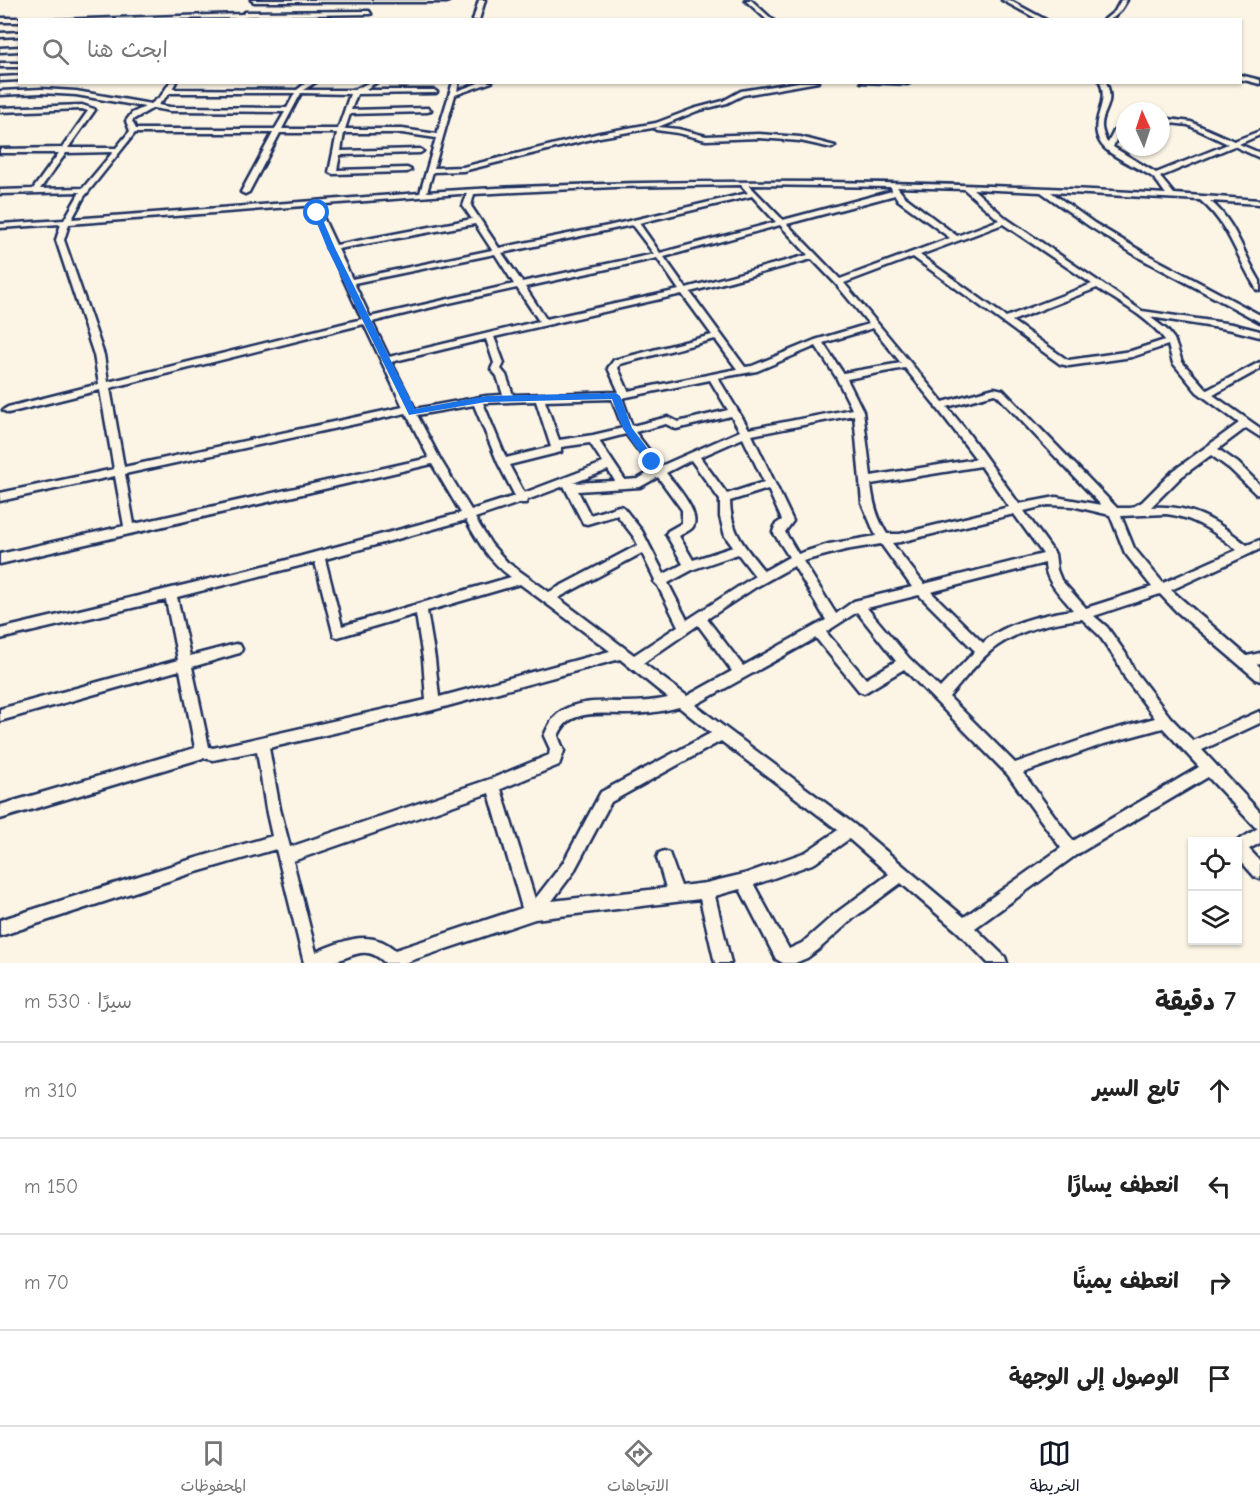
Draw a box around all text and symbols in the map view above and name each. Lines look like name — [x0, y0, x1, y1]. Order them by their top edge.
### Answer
search box — [18, 18, 1242, 84]
icon: search — [39, 35, 72, 68]
text: ابحث هنا — [87, 37, 168, 63]
north arrow — [1116, 102, 1170, 156]
route start — [303, 199, 329, 225]
route end — [638, 448, 664, 474]
map controls — [1188, 837, 1242, 945]
button: locate — [1188, 837, 1242, 891]
button: layers — [1188, 891, 1242, 945]
text: 7 دقيقة — [1155, 987, 1236, 1017]
text: سيرًا · 530 m — [24, 990, 132, 1013]
icon: ahead — [1203, 1074, 1236, 1107]
text: تابع السير — [1093, 1076, 1179, 1102]
text: 310 m — [24, 1079, 77, 1102]
icon: left — [1203, 1170, 1236, 1203]
text: انعطف يسارًا — [1067, 1172, 1179, 1198]
text: 150 m — [24, 1175, 78, 1198]
icon: right — [1203, 1266, 1236, 1299]
text: انعطف يمينًا — [1073, 1268, 1179, 1294]
text: 70 m — [24, 1271, 69, 1294]
icon: arrive — [1203, 1362, 1236, 1395]
text: الوصول إلى الوجهة — [1009, 1364, 1179, 1390]
tab: المحفوظات — [180, 1437, 246, 1500]
tab: الاتجاهات — [607, 1437, 669, 1500]
tab: الخريطة — [1030, 1437, 1080, 1500]

